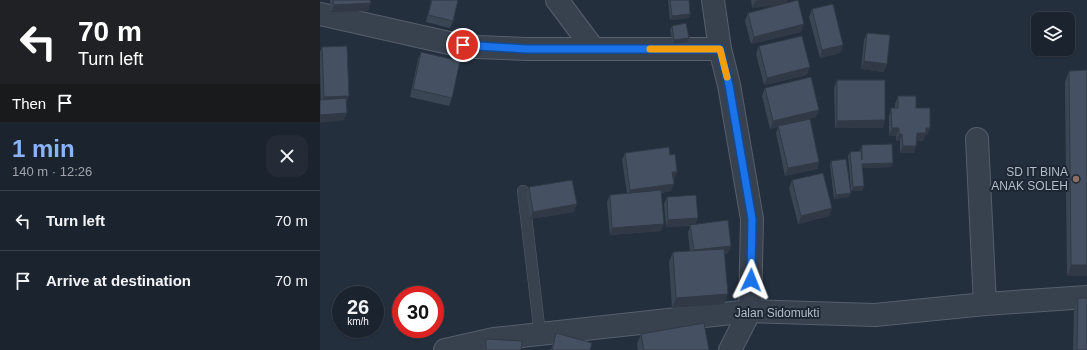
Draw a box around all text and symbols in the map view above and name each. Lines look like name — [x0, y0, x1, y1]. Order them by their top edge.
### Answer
map controls — [1031, 12, 1075, 56]
button: layers — [1031, 12, 1075, 56]
icon: left — [12, 16, 64, 68]
text: 70 m — [78, 16, 142, 47]
pin — [446, 28, 480, 62]
icon: arrive — [452, 34, 474, 56]
text: Turn left — [78, 49, 143, 69]
icon: arrive — [54, 92, 76, 114]
text: Then — [12, 95, 46, 112]
text: 1 min — [12, 135, 75, 162]
button: close — [266, 135, 308, 177]
text: 140 m · 12:26 — [12, 164, 92, 179]
place label: SD IT BINA ANAK SOLEH — [991, 165, 1068, 193]
marker: SD IT BINA ANAK SOLEH — [1071, 174, 1081, 184]
icon: left — [12, 210, 34, 232]
text: Turn left — [46, 212, 105, 229]
text: 70 m — [275, 212, 308, 229]
position arrow — [730, 259, 772, 301]
icon: arrive — [12, 270, 34, 292]
text: Arrive at destination — [46, 272, 191, 289]
text: 70 m — [275, 272, 308, 289]
speed limit sign: 30 — [392, 286, 444, 338]
text: 26 — [347, 296, 369, 318]
street label: Jalan Sidomukti — [735, 306, 819, 320]
text: km/h — [347, 316, 369, 327]

